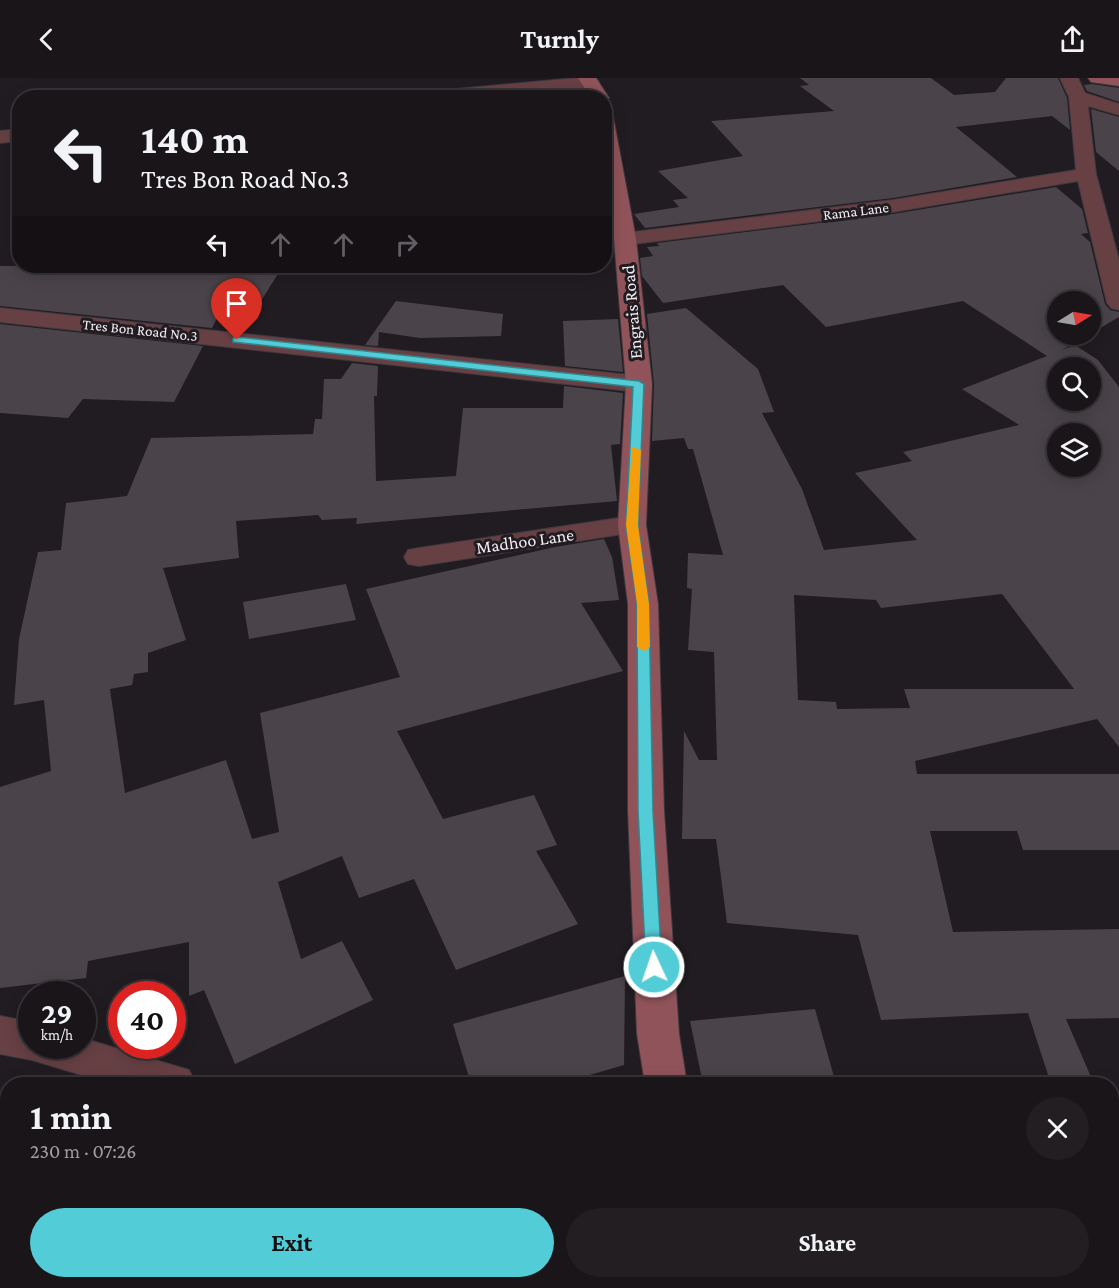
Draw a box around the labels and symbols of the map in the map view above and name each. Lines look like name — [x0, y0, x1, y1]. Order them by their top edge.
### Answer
street label: Rama Lane — [822, 199, 890, 223]
street label: Engrais Road — [618, 264, 646, 360]
pin — [211, 278, 262, 340]
north arrow — [1047, 291, 1101, 345]
street label: Tres Bon Road No.3 — [82, 316, 198, 344]
street label: Madhoo Lane — [475, 524, 575, 558]
position arrow — [622, 935, 686, 999]
speed limit sign: 40 — [108, 981, 186, 1059]

